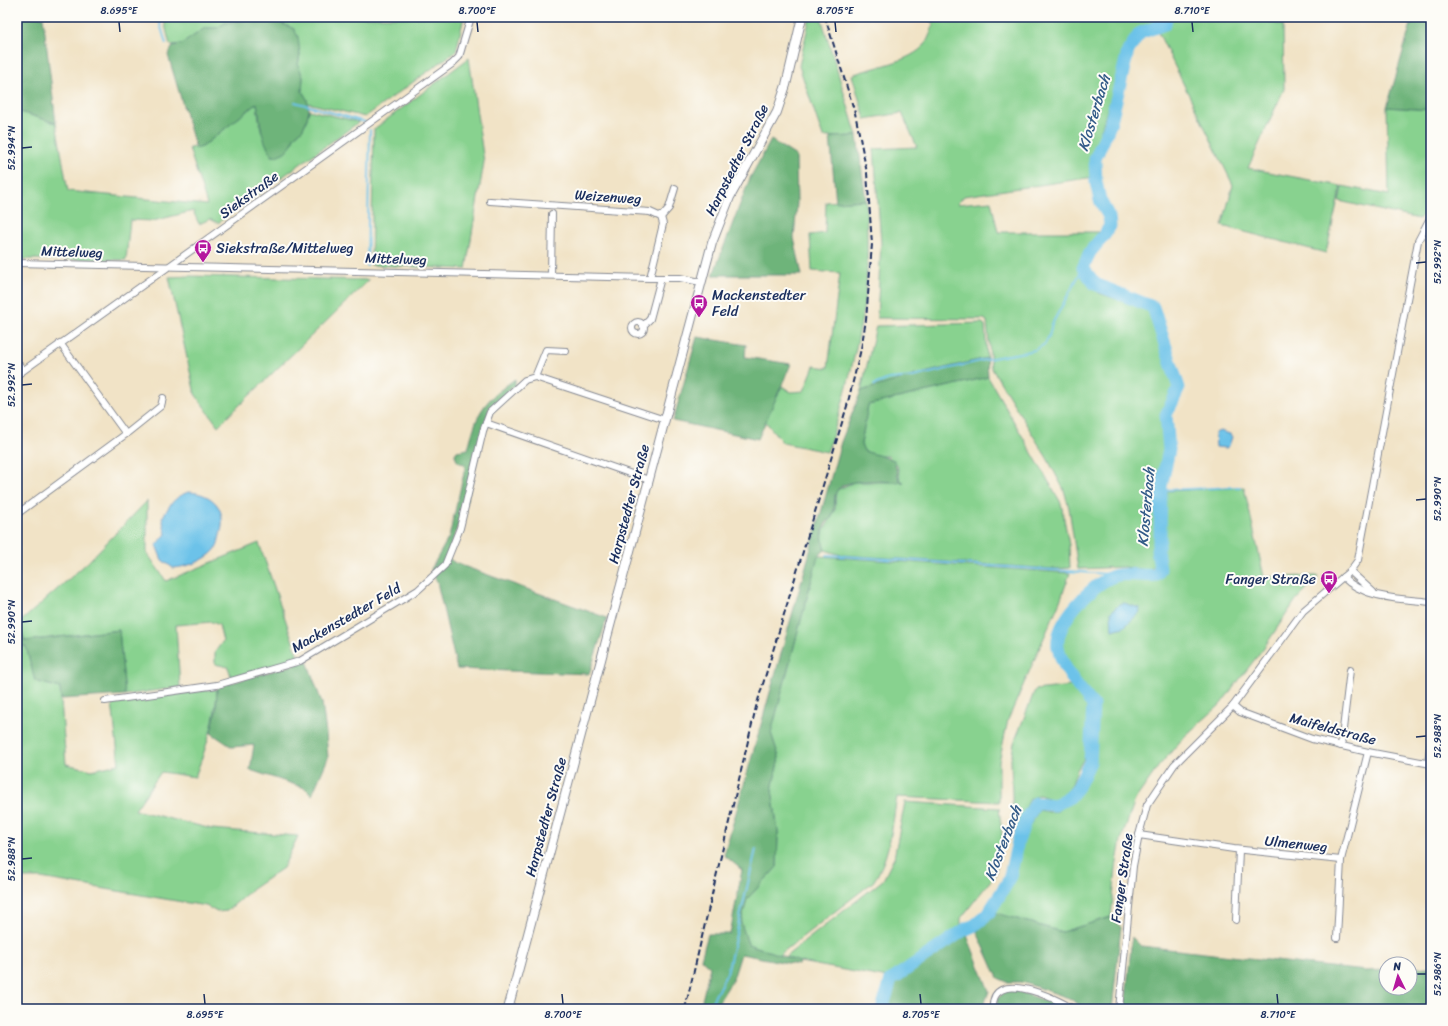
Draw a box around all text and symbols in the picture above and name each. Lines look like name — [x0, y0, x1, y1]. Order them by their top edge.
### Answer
text: 8.695°E — [101, 2, 139, 20]
text: 8.700°E — [458, 2, 497, 20]
text: 8.705°E — [816, 2, 855, 20]
text: 8.710°E — [1174, 2, 1211, 20]
water label: Klosterbach — [1070, 70, 1118, 154]
street label: Harpstedter Straße — [698, 100, 776, 220]
text: 52.994°N — [3, 126, 21, 170]
street label: Siekstraße — [214, 165, 284, 225]
street label: Weizenweg — [574, 182, 642, 212]
place label: Siekstraße/Mittelweg — [216, 236, 353, 261]
street label: Mittelweg — [41, 238, 103, 266]
bus stop icon: Siekstraße/Mittelweg — [193, 238, 213, 263]
text: 52.992°N — [1429, 240, 1447, 284]
street label: Mittelweg — [365, 245, 427, 273]
place label: Mackenstedter Feld — [712, 283, 807, 324]
bus stop icon: Mackenstedter Feld — [689, 293, 709, 318]
text: 52.992°N — [3, 363, 21, 407]
street label: Harpstedter Straße — [601, 441, 657, 567]
water label: Klosterbach — [1130, 466, 1162, 547]
text: 52.990°N — [1429, 477, 1447, 521]
place label: Fanger Straße — [1226, 567, 1316, 592]
bus stop icon: Fanger Straße — [1319, 569, 1339, 594]
street label: Mackenstedter Feld — [286, 576, 407, 660]
text: 52.990°N — [3, 600, 21, 644]
street label: Maifeldstraße — [1287, 705, 1379, 753]
text: 52.988°N — [1429, 714, 1447, 758]
street label: Harpstedter Straße — [518, 754, 574, 880]
water label: Klosterbach — [977, 801, 1030, 884]
street label: Ulmenweg — [1263, 828, 1329, 860]
street label: Fanger Straße — [1103, 832, 1141, 924]
text: 52.988°N — [3, 837, 21, 881]
text: 52.986°N — [1429, 952, 1447, 996]
north arrow — [1378, 956, 1418, 996]
text: N — [1392, 957, 1402, 976]
text: 8.695°E — [187, 1006, 225, 1024]
text: 8.700°E — [544, 1006, 583, 1024]
text: 8.705°E — [902, 1006, 941, 1024]
text: 8.710°E — [1260, 1006, 1297, 1024]

